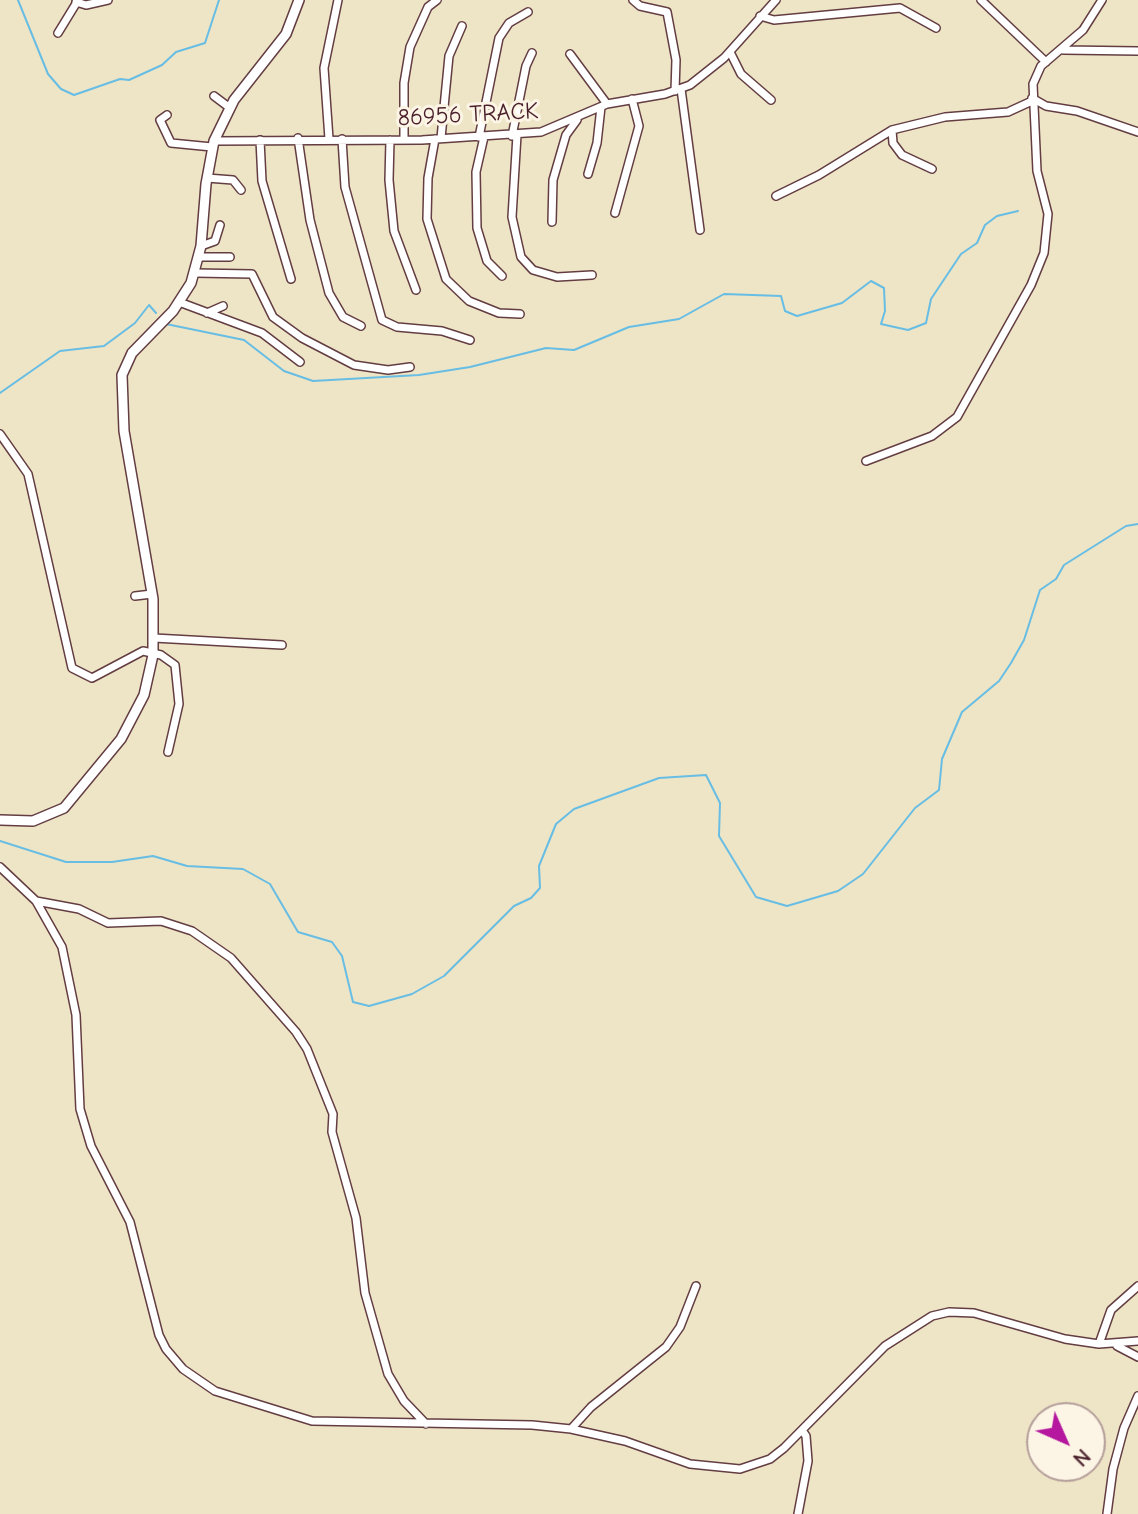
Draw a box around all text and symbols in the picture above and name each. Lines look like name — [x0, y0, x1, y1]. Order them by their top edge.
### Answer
street label: 86956 TRACK — [397, 97, 539, 133]
north arrow — [1026, 1402, 1106, 1482]
text: N — [1067, 1443, 1096, 1472]

